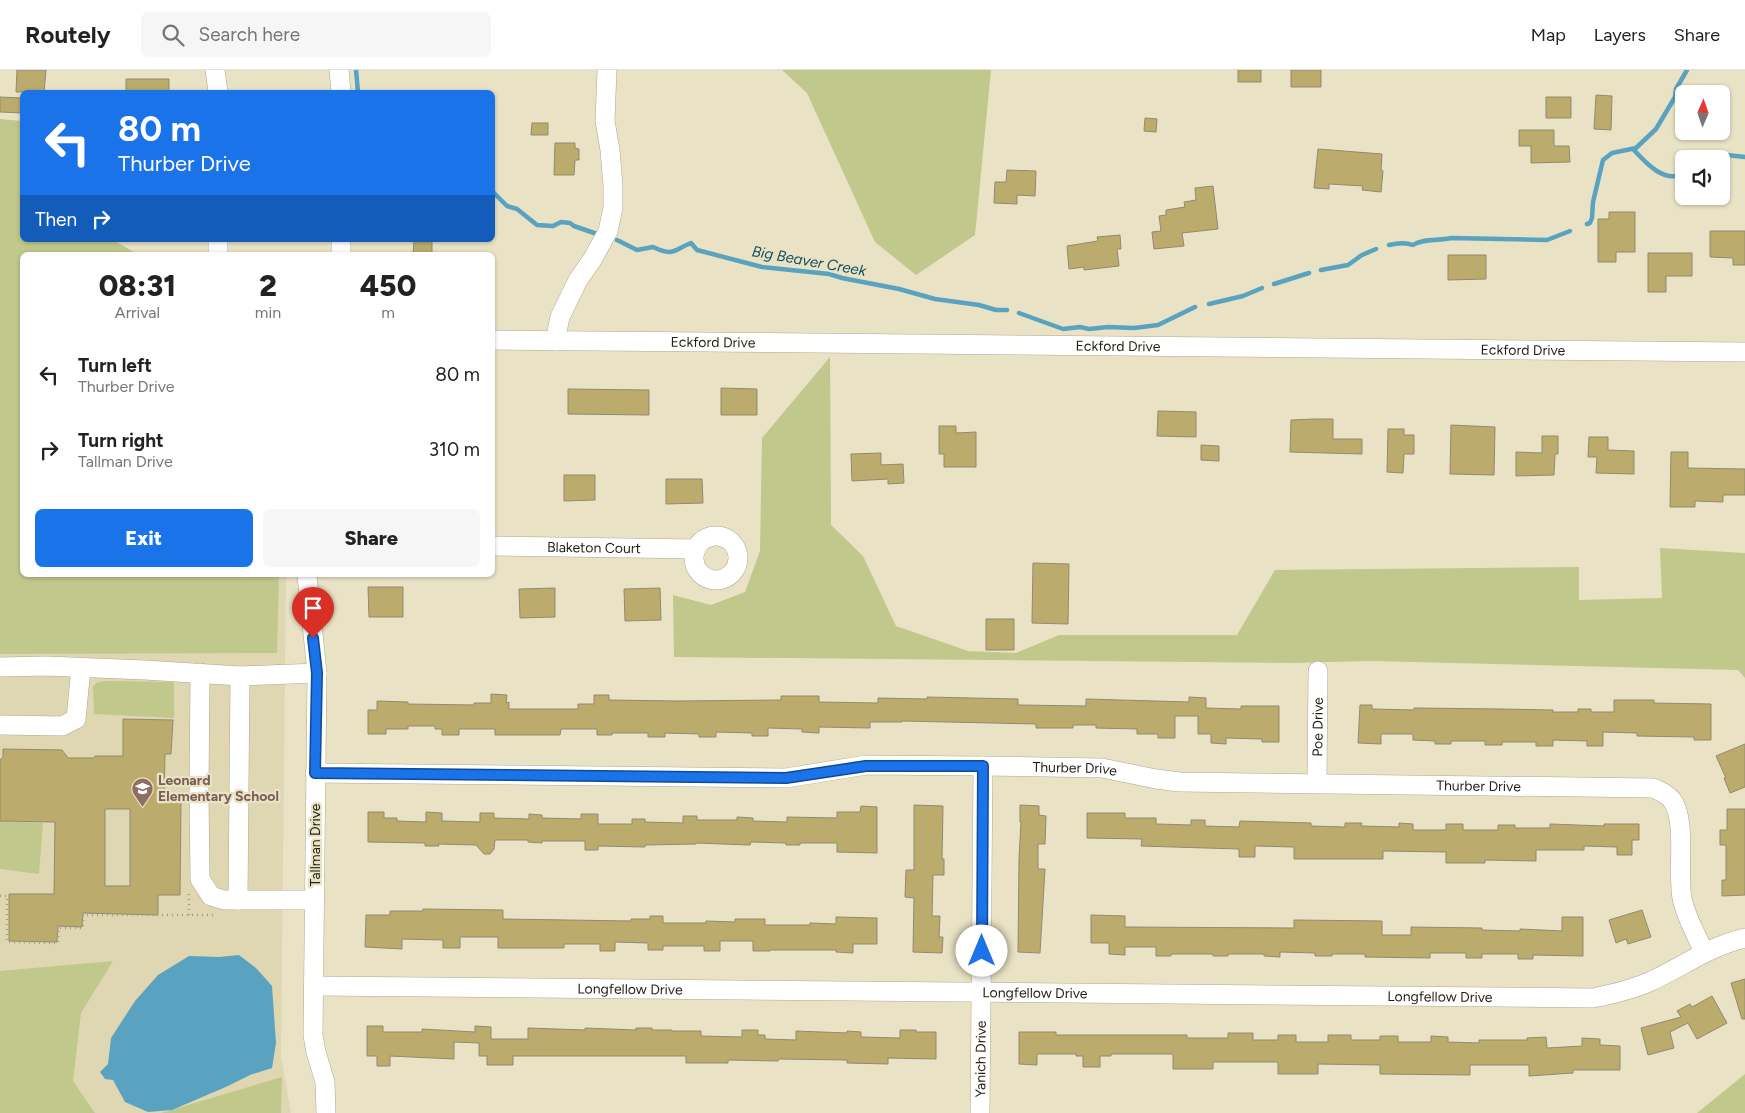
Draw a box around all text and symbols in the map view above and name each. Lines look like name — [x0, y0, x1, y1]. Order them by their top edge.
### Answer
search box — [141, 12, 491, 57]
text: Routely — [25, 20, 111, 49]
icon: search — [159, 21, 187, 49]
text: Search here — [199, 23, 300, 46]
text: Map — [1531, 24, 1566, 46]
text: Layers — [1594, 24, 1646, 46]
text: Share — [1674, 24, 1720, 46]
north arrow — [1675, 85, 1730, 140]
map controls — [1675, 85, 1730, 205]
text: 80 m — [118, 108, 201, 150]
icon: left — [35, 110, 100, 175]
text: Thurber Drive — [118, 150, 251, 177]
button: sound — [1675, 150, 1730, 205]
icon: right — [87, 205, 115, 233]
text: Then — [35, 208, 77, 231]
water label: Big Beaver Creek — [751, 242, 868, 280]
text: 08:31 — [99, 267, 176, 304]
text: 2 — [259, 267, 277, 304]
text: 450 — [360, 267, 416, 304]
text: Arrival — [115, 303, 160, 322]
text: min — [255, 303, 281, 322]
text: m — [381, 303, 395, 322]
street label: Eckford Drive — [671, 333, 756, 351]
street label: Eckford Drive — [1076, 337, 1161, 355]
street label: Eckford Drive — [1480, 341, 1566, 359]
text: Turn left — [78, 354, 152, 377]
icon: left — [35, 361, 63, 389]
text: 80 m — [435, 363, 480, 386]
text: Thurber Drive — [78, 377, 175, 396]
text: Turn right — [78, 429, 164, 452]
icon: right — [35, 436, 63, 464]
text: 310 m — [429, 438, 480, 461]
text: Tallman Drive — [78, 452, 173, 471]
button: Exit — [35, 509, 253, 567]
button: Share — [263, 509, 480, 567]
street label: Blaketon Court — [547, 538, 641, 557]
pin — [292, 587, 334, 638]
icon: arrive — [299, 594, 327, 622]
street label: Poe Drive — [1309, 697, 1326, 757]
street label: Thurber Drive — [1032, 758, 1119, 779]
place label: Leonard Elementary School — [158, 772, 279, 805]
school or university icon: Leonard Elementary School — [130, 776, 154, 807]
street label: Thurber Drive — [1436, 777, 1521, 795]
street label: Tallman Drive — [307, 803, 324, 886]
position arrow — [955, 924, 1007, 976]
street label: Longfellow Drive — [577, 980, 683, 998]
street label: Longfellow Drive — [982, 984, 1088, 1002]
street label: Longfellow Drive — [1387, 988, 1493, 1006]
street label: Yanich Drive — [972, 1020, 989, 1098]

